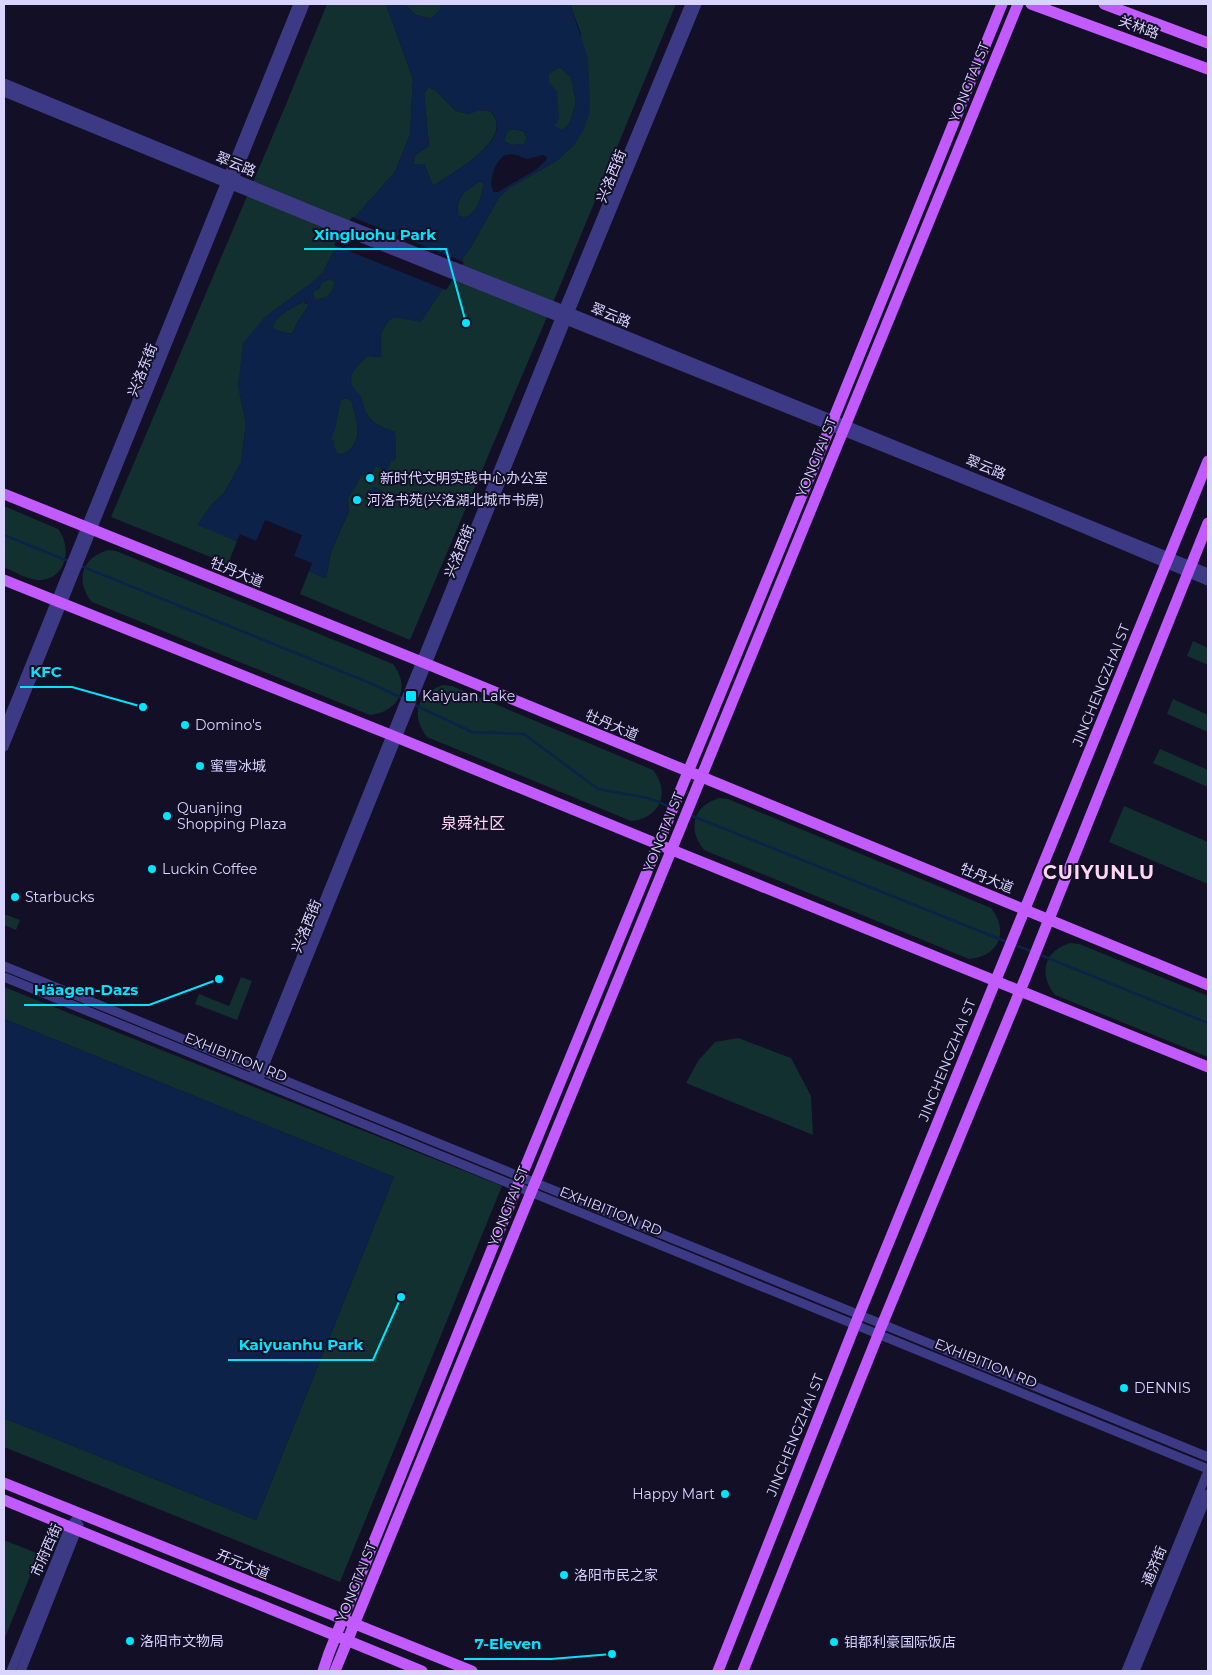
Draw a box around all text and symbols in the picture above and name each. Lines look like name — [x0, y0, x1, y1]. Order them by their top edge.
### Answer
street label: 关林路 — [1116, 11, 1162, 43]
street label: YONGTAI ST — [945, 39, 993, 125]
street label: 兴洛西街 — [592, 147, 630, 205]
street label: 翠云路 — [213, 148, 259, 180]
callout: Xingluohu Park — [304, 219, 446, 249]
text: Xingluohu Park — [314, 225, 436, 244]
street label: 翠云路 — [588, 299, 634, 331]
street label: 兴洛东街 — [123, 341, 161, 399]
street label: YONGTAI ST — [792, 414, 840, 500]
street label: 翠云路 — [963, 451, 1009, 483]
place label: 新时代文明实践中心办公室 — [380, 469, 548, 487]
marker: 新时代文明实践中心办公室 — [364, 472, 376, 484]
place label: 河洛书苑(兴洛湖北城市书房) — [367, 491, 544, 509]
marker: 河洛书苑(兴洛湖北城市书房) — [351, 494, 363, 506]
street label: 兴洛西街 — [440, 522, 478, 580]
street label: 牡丹大道 — [208, 553, 266, 591]
street label: JINCHENGZHAI ST — [1068, 621, 1134, 750]
callout: KFC — [20, 657, 72, 687]
text: KFC — [30, 662, 62, 681]
place label: Kaiyuan Lake — [422, 687, 515, 705]
marker: Kaiyuan Lake — [404, 689, 418, 703]
street label: 牡丹大道 — [583, 706, 641, 744]
place label: Domino's — [195, 716, 262, 734]
marker: Domino's — [179, 719, 191, 731]
place label: 蜜雪冰城 — [210, 757, 266, 775]
marker: 蜜雪冰城 — [194, 760, 206, 772]
street label: YONGTAI ST — [639, 789, 687, 875]
place label: Quanjing Shopping Plaza — [177, 799, 287, 833]
marker: Quanjing Shopping Plaza — [161, 810, 173, 822]
district label: 泉舜社区 — [441, 814, 505, 833]
street label: 牡丹大道 — [958, 859, 1016, 897]
place label: Luckin Coffee — [162, 860, 257, 878]
district label: CUIYUNLU — [1043, 861, 1155, 884]
marker: Luckin Coffee — [146, 863, 158, 875]
place label: Starbucks — [25, 888, 95, 906]
marker: Starbucks — [9, 891, 21, 903]
street label: 兴洛西街 — [287, 897, 325, 955]
callout: Häagen-Dazs — [24, 975, 149, 1005]
text: Häagen-Dazs — [34, 980, 138, 999]
street label: JINCHENGZHAI ST — [914, 996, 980, 1125]
street label: EXHIBITION RD — [182, 1028, 290, 1086]
street label: YONGTAI ST — [484, 1163, 532, 1249]
street label: EXHIBITION RD — [557, 1182, 665, 1240]
callout: Kaiyuanhu Park — [228, 1330, 373, 1360]
street label: EXHIBITION RD — [932, 1334, 1040, 1392]
text: Kaiyuanhu Park — [239, 1335, 364, 1354]
street label: JINCHENGZHAI ST — [762, 1371, 828, 1500]
place label: DENNIS — [1134, 1379, 1191, 1397]
marker: DENNIS — [1118, 1382, 1130, 1394]
place label: Happy Mart — [632, 1485, 715, 1503]
marker: Happy Mart — [719, 1488, 731, 1500]
street label: 市府西街 — [26, 1521, 66, 1579]
street label: YONGTAI ST — [332, 1539, 380, 1625]
street label: 通济街 — [1138, 1543, 1170, 1589]
street label: 开元大道 — [214, 1545, 272, 1583]
place label: 洛阳市民之家 — [574, 1566, 658, 1584]
marker: 洛阳市民之家 — [558, 1569, 570, 1581]
callout: 7-Eleven — [464, 1629, 551, 1659]
place label: 洛阳市文物局 — [140, 1632, 224, 1650]
place label: 钼都利豪国际饭店 — [844, 1633, 956, 1651]
text: 7-Eleven — [475, 1634, 541, 1653]
marker: 洛阳市文物局 — [124, 1635, 136, 1647]
marker: 钼都利豪国际饭店 — [828, 1636, 840, 1648]

